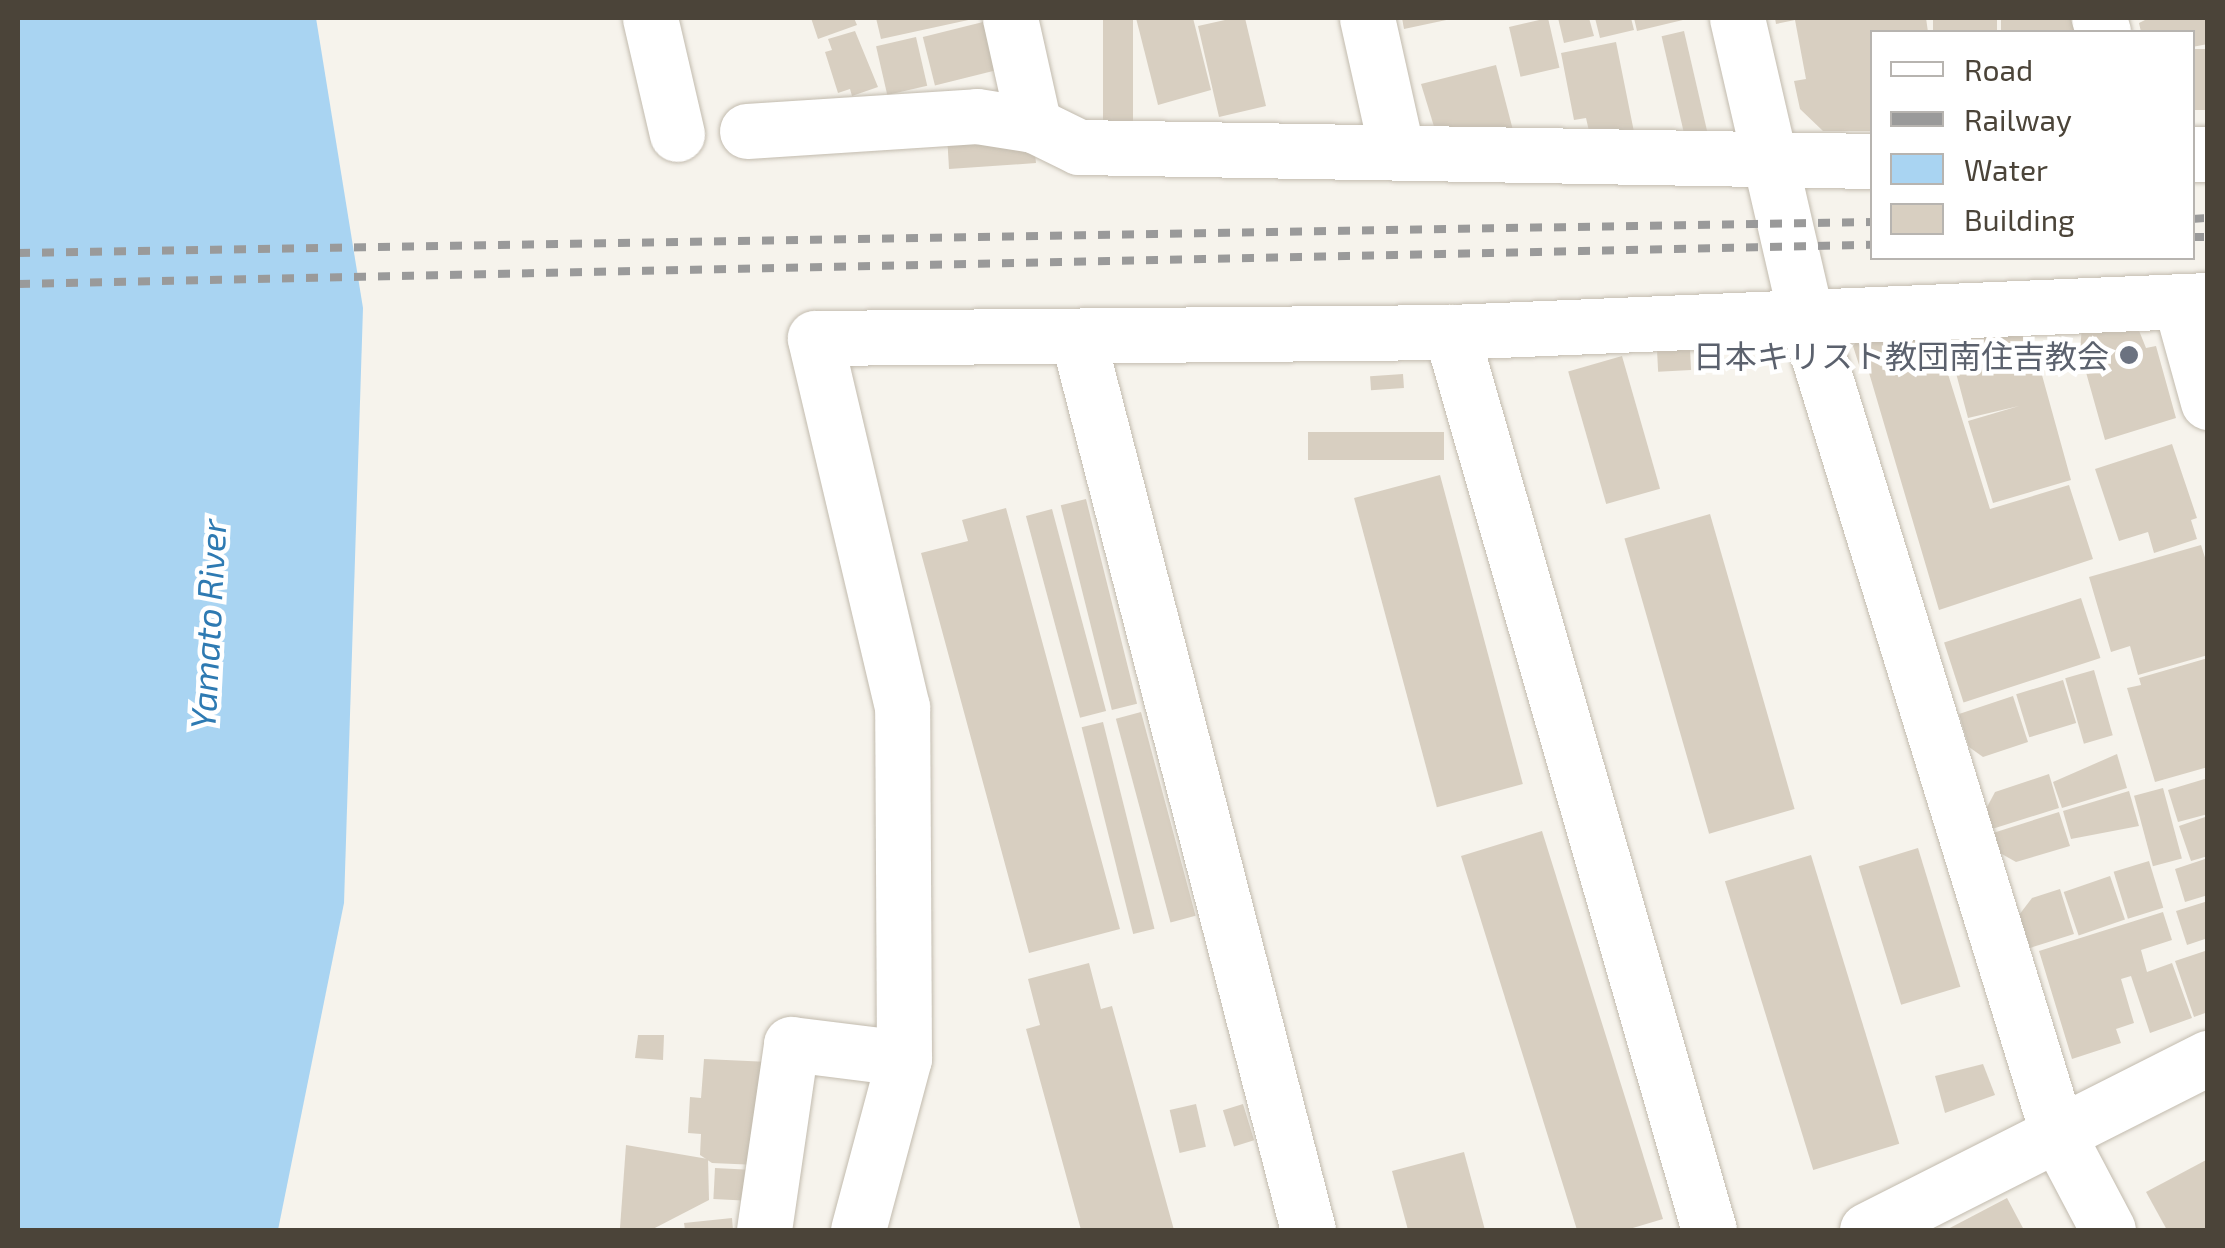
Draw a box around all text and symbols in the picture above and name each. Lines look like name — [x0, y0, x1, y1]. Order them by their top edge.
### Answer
legend — [1870, 30, 2195, 260]
text: Road — [1964, 51, 2033, 87]
text: Railway — [1964, 101, 2072, 137]
text: Water — [1964, 151, 2048, 187]
text: Building — [1964, 201, 2075, 237]
place label: 日本キリスト教団南住吉教会 — [1693, 336, 2109, 374]
marker: 日本キリスト教団南住吉教会 — [2118, 344, 2140, 366]
water label: Yamato River — [181, 518, 233, 730]

